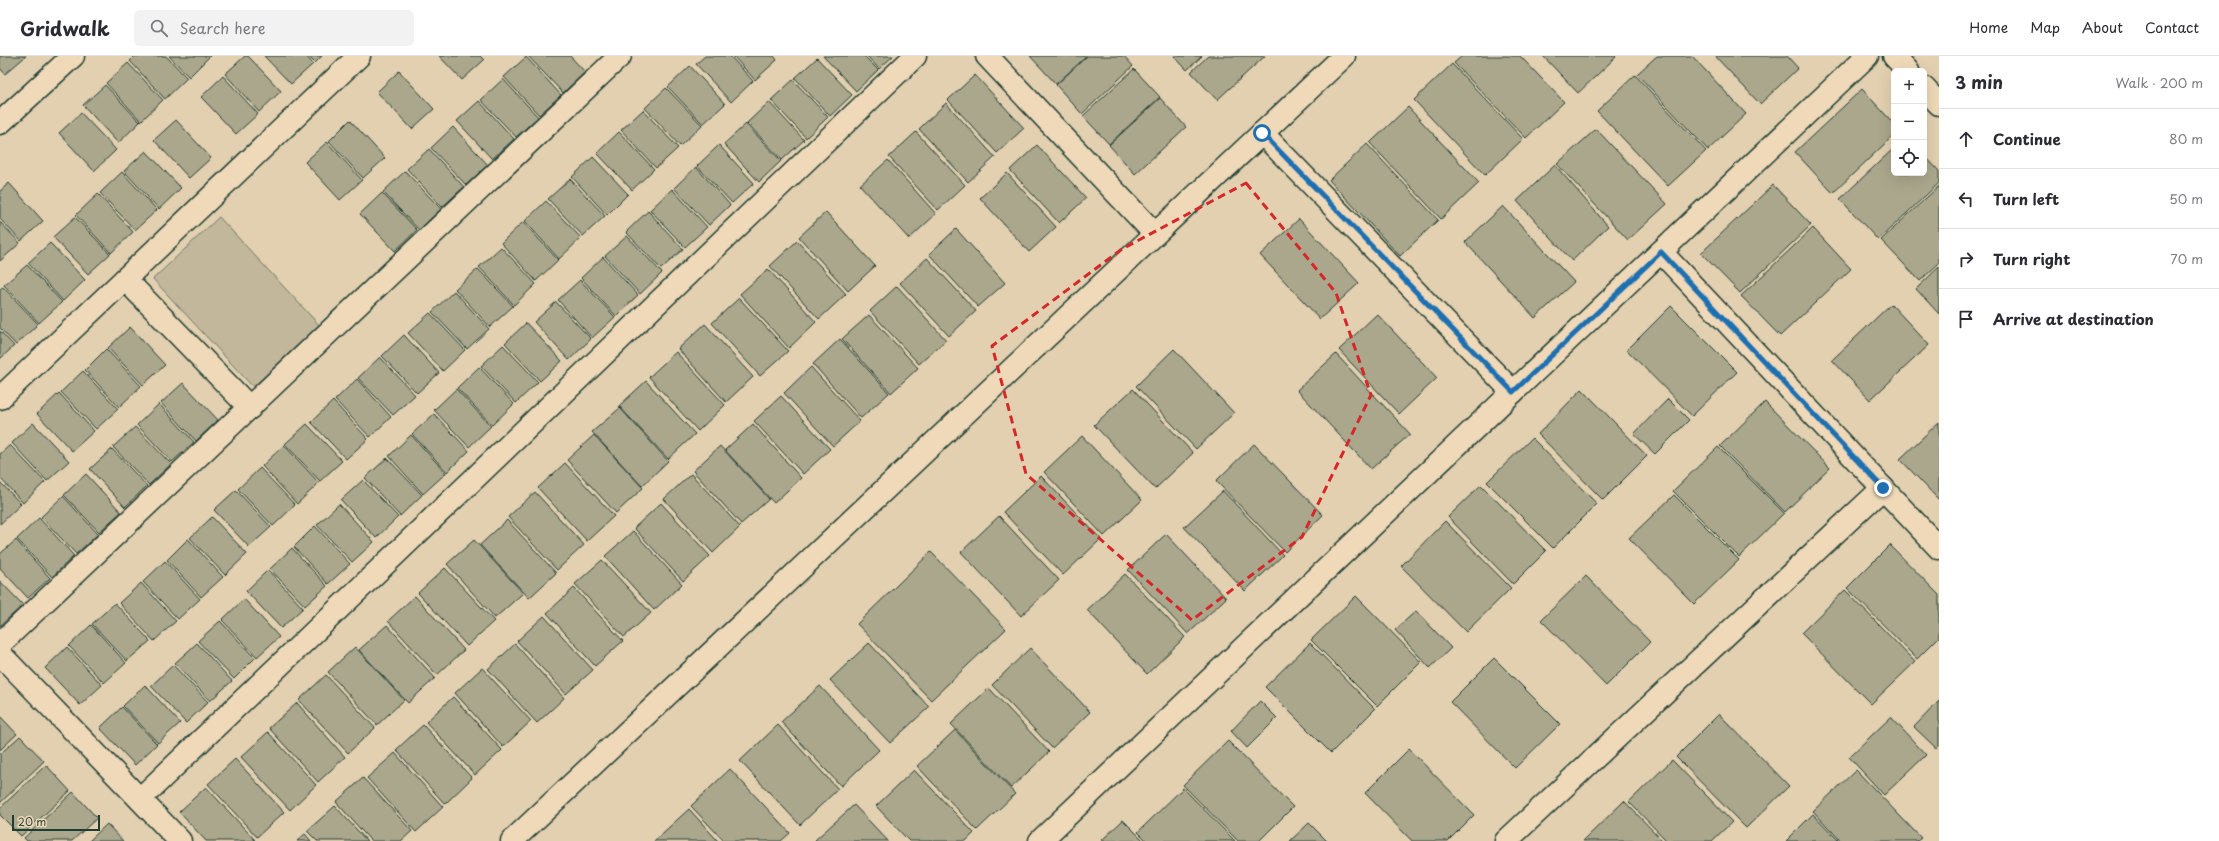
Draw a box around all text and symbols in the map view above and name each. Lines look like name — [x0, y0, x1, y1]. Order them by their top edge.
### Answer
search box — [134, 10, 414, 46]
text: Gridwalk — [20, 14, 110, 42]
text: Search here — [180, 16, 265, 39]
icon: search — [148, 17, 170, 39]
text: Home — [1969, 17, 2008, 38]
text: Map — [2030, 17, 2060, 38]
text: About — [2082, 17, 2123, 38]
text: Contact — [2145, 17, 2199, 38]
map controls — [1891, 68, 1927, 176]
button: + — [1891, 68, 1927, 104]
text: 3 min — [1955, 69, 2003, 95]
text: Walk · 200 m — [2115, 73, 2203, 92]
button: − — [1891, 104, 1927, 140]
route start — [1253, 124, 1271, 142]
text: Continue — [1993, 127, 2061, 150]
icon: ahead — [1955, 128, 1977, 150]
text: 80 m — [2169, 129, 2203, 148]
button: locate — [1891, 140, 1927, 176]
text: Turn left — [1993, 187, 2059, 210]
icon: left — [1955, 188, 1977, 210]
text: 50 m — [2169, 189, 2203, 208]
text: Turn right — [1993, 247, 2070, 270]
icon: right — [1955, 248, 1977, 270]
text: 70 m — [2170, 249, 2203, 268]
text: Arrive at destination — [1993, 307, 2154, 330]
icon: arrive — [1955, 308, 1977, 330]
route end — [1874, 479, 1892, 497]
scale bar — [12, 813, 100, 832]
text: 20 m — [18, 813, 46, 830]

